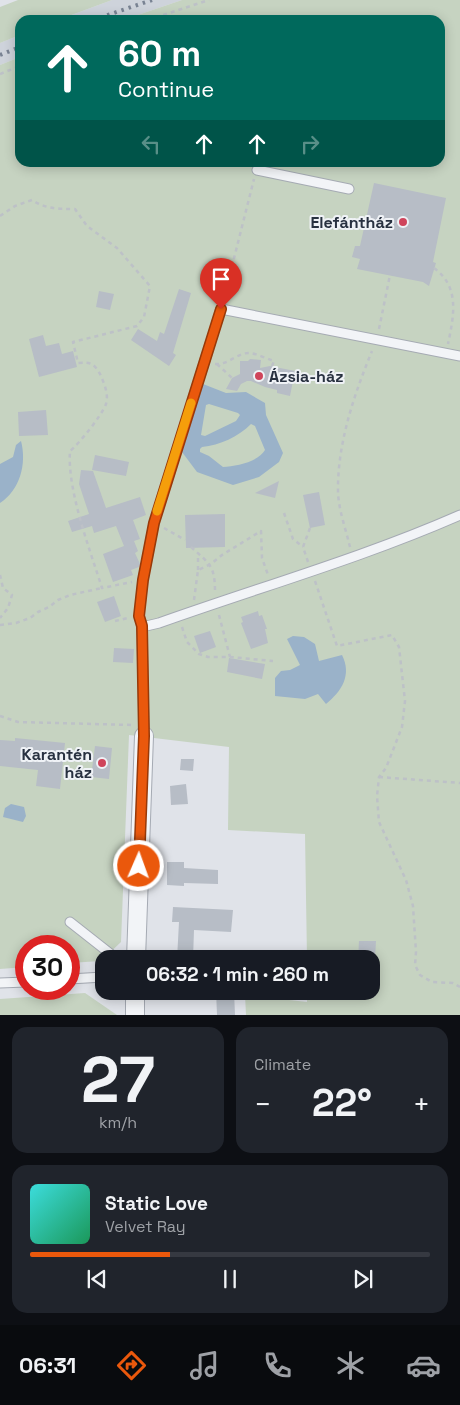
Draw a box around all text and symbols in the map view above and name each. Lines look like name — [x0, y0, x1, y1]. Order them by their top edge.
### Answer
text: 60 m — [118, 32, 201, 76]
icon: ahead — [35, 35, 100, 100]
text: Continue — [118, 75, 214, 103]
icon: left — [137, 130, 165, 158]
icon: ahead — [190, 130, 218, 158]
icon: ahead — [243, 130, 271, 158]
icon: right — [296, 130, 324, 158]
place label: Elefántház — [310, 212, 393, 233]
marker: Elefántház — [397, 216, 409, 228]
pin — [200, 258, 242, 309]
icon: arrive — [207, 265, 235, 293]
place label: Ázsia-ház — [269, 366, 343, 387]
marker: Ázsia-ház — [253, 370, 265, 382]
place label: Karantén ház — [22, 744, 92, 783]
marker: Karantén ház — [96, 757, 108, 769]
position arrow — [112, 839, 164, 891]
speed limit sign: 30 — [15, 935, 80, 1000]
text: 06:32 · 1 min · 260 m — [146, 962, 329, 987]
text: 27 — [81, 1038, 155, 1121]
text: Climate — [254, 1054, 311, 1075]
text: 22° — [312, 1079, 372, 1127]
text: − — [254, 1086, 271, 1122]
text: + — [413, 1086, 430, 1122]
text: km/h — [99, 1112, 137, 1133]
text: Static Love — [105, 1191, 208, 1216]
text: Velvet Ray — [105, 1216, 186, 1237]
icon: previous — [83, 1265, 111, 1293]
icon: pause — [216, 1265, 244, 1293]
icon: next — [349, 1265, 377, 1293]
icon: directions — [114, 1348, 149, 1383]
icon: music — [187, 1348, 222, 1383]
icon: phone — [260, 1348, 295, 1383]
icon: climate — [333, 1348, 368, 1383]
icon: car — [406, 1348, 441, 1383]
text: 06:31 — [19, 1351, 76, 1379]

